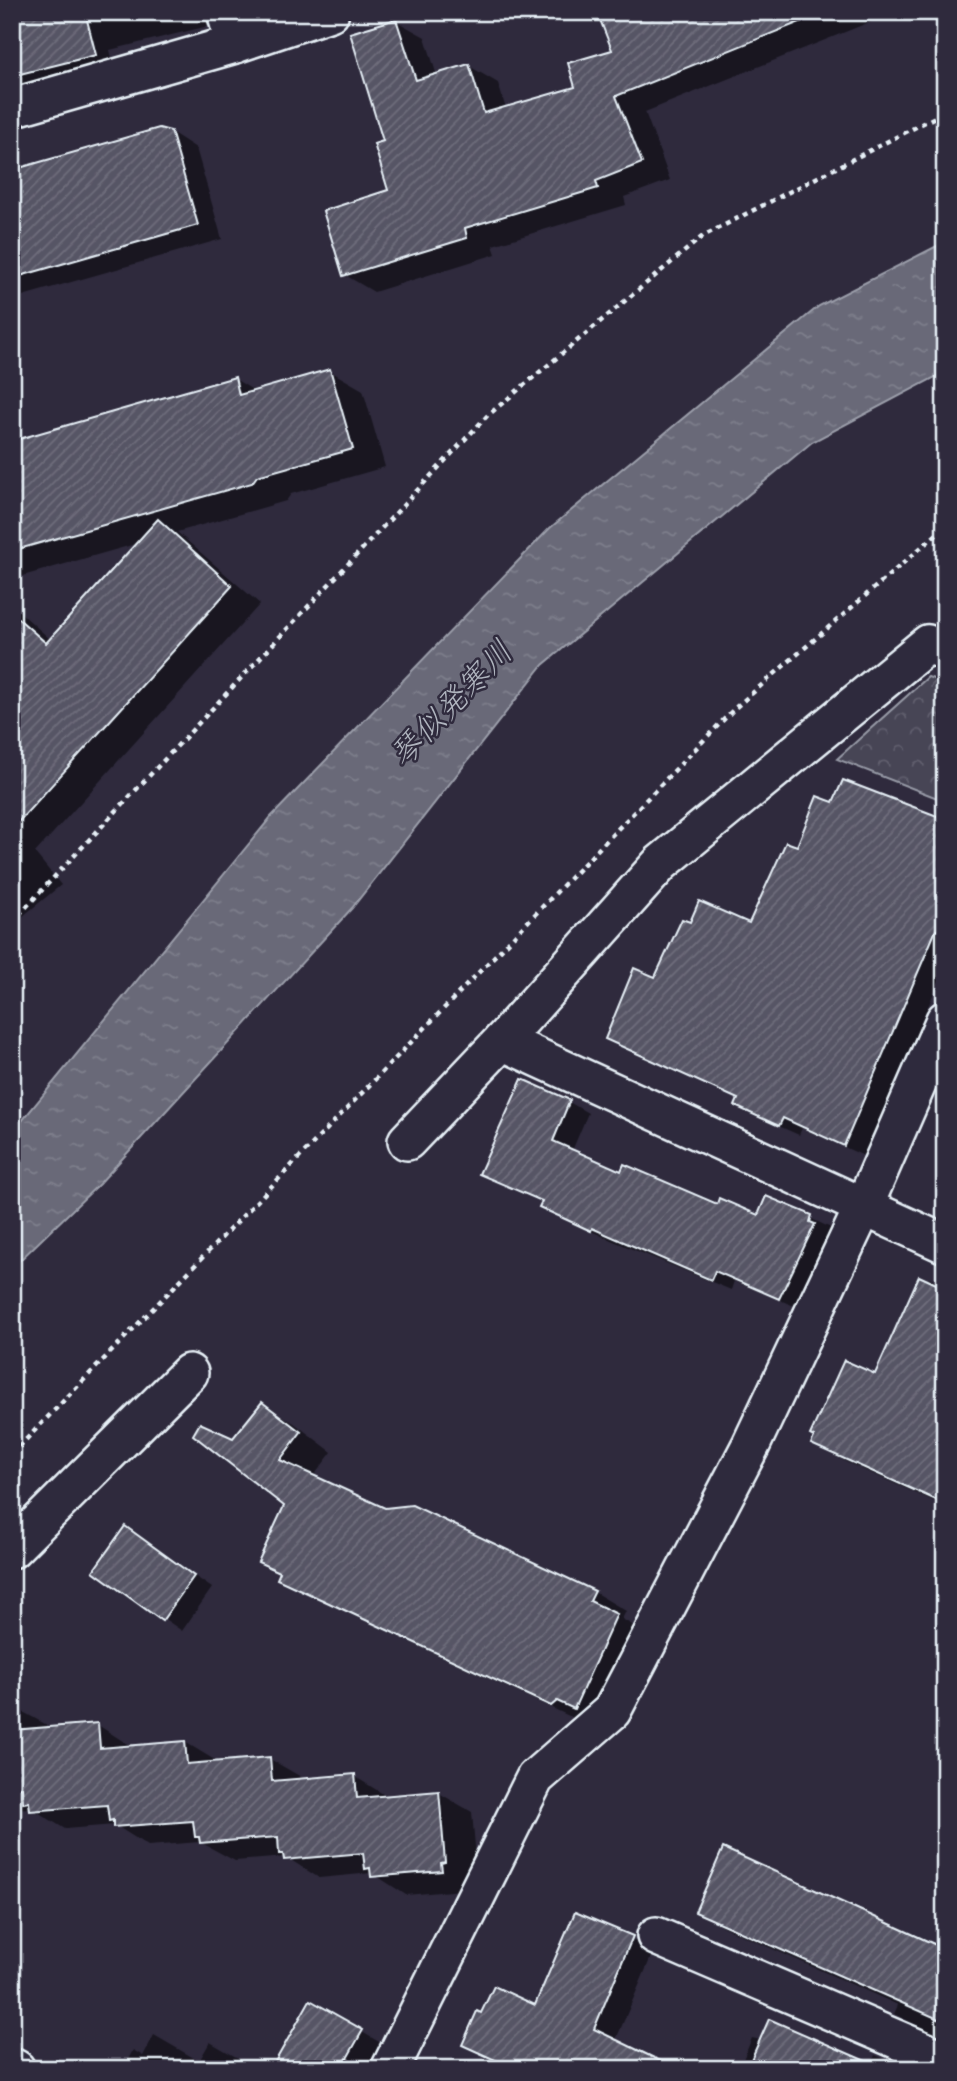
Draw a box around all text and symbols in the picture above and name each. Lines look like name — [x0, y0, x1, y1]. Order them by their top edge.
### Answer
water label: 琴似発寒川 — [381, 632, 522, 775]

